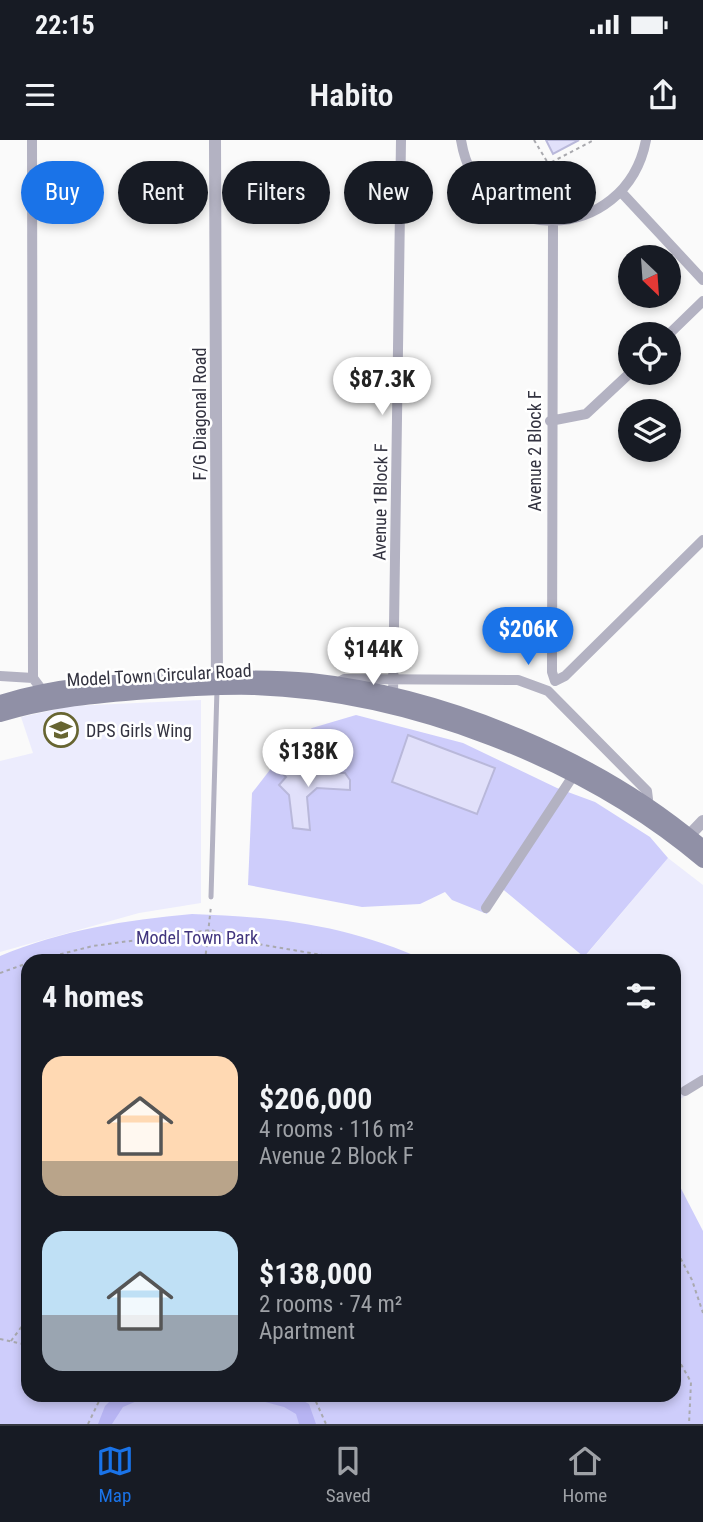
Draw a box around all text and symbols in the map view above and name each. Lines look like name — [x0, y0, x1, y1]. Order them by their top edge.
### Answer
text: 22:15 — [35, 10, 95, 40]
icon: menu — [21, 76, 59, 114]
text: Habito — [310, 76, 393, 114]
icon: share — [644, 76, 682, 114]
chip: Buy — [21, 161, 104, 224]
chip: Rent — [118, 161, 208, 224]
chip: Filters — [222, 161, 330, 224]
chip: New — [344, 161, 433, 224]
chip: Apartment — [447, 161, 596, 224]
north arrow — [618, 245, 681, 308]
map controls — [618, 245, 681, 462]
button: locate — [618, 322, 681, 385]
street label: F/G Diagonal Road — [189, 348, 210, 480]
pin: $87.3K — [325, 358, 439, 417]
text: $87.3K — [349, 366, 415, 393]
street label: Avenue 2 Block F — [524, 390, 545, 512]
button: layers — [618, 399, 681, 462]
street label: Avenue 1Block F — [368, 443, 392, 561]
pin: $206K — [479, 608, 577, 667]
text: $206K — [498, 616, 558, 643]
pin: $144K — [324, 628, 422, 687]
text: $144K — [343, 636, 403, 663]
street label: Model Town Circular Road — [66, 660, 252, 690]
school or university icon: DPS Girls Wing — [42, 711, 80, 749]
place label: DPS Girls Wing — [86, 720, 192, 741]
pin: $138K — [259, 730, 357, 789]
text: $138K — [278, 738, 338, 765]
park label: Model Town Park — [136, 927, 258, 948]
icon: filters — [622, 977, 660, 1015]
text: 4 homes — [42, 979, 144, 1014]
text: $206,000 — [259, 1081, 372, 1116]
icon: home — [98, 1084, 182, 1168]
text: 4 rooms · 116 m² — [259, 1116, 414, 1143]
text: Avenue 2 Block F — [259, 1143, 414, 1170]
text: $138,000 — [259, 1256, 372, 1291]
icon: home — [98, 1259, 182, 1343]
text: 2 rooms · 74 m² — [259, 1291, 402, 1318]
text: Apartment — [259, 1318, 355, 1345]
tab: Map — [96, 1442, 134, 1507]
tab: Saved — [326, 1442, 371, 1507]
tab: Home — [563, 1442, 607, 1507]

